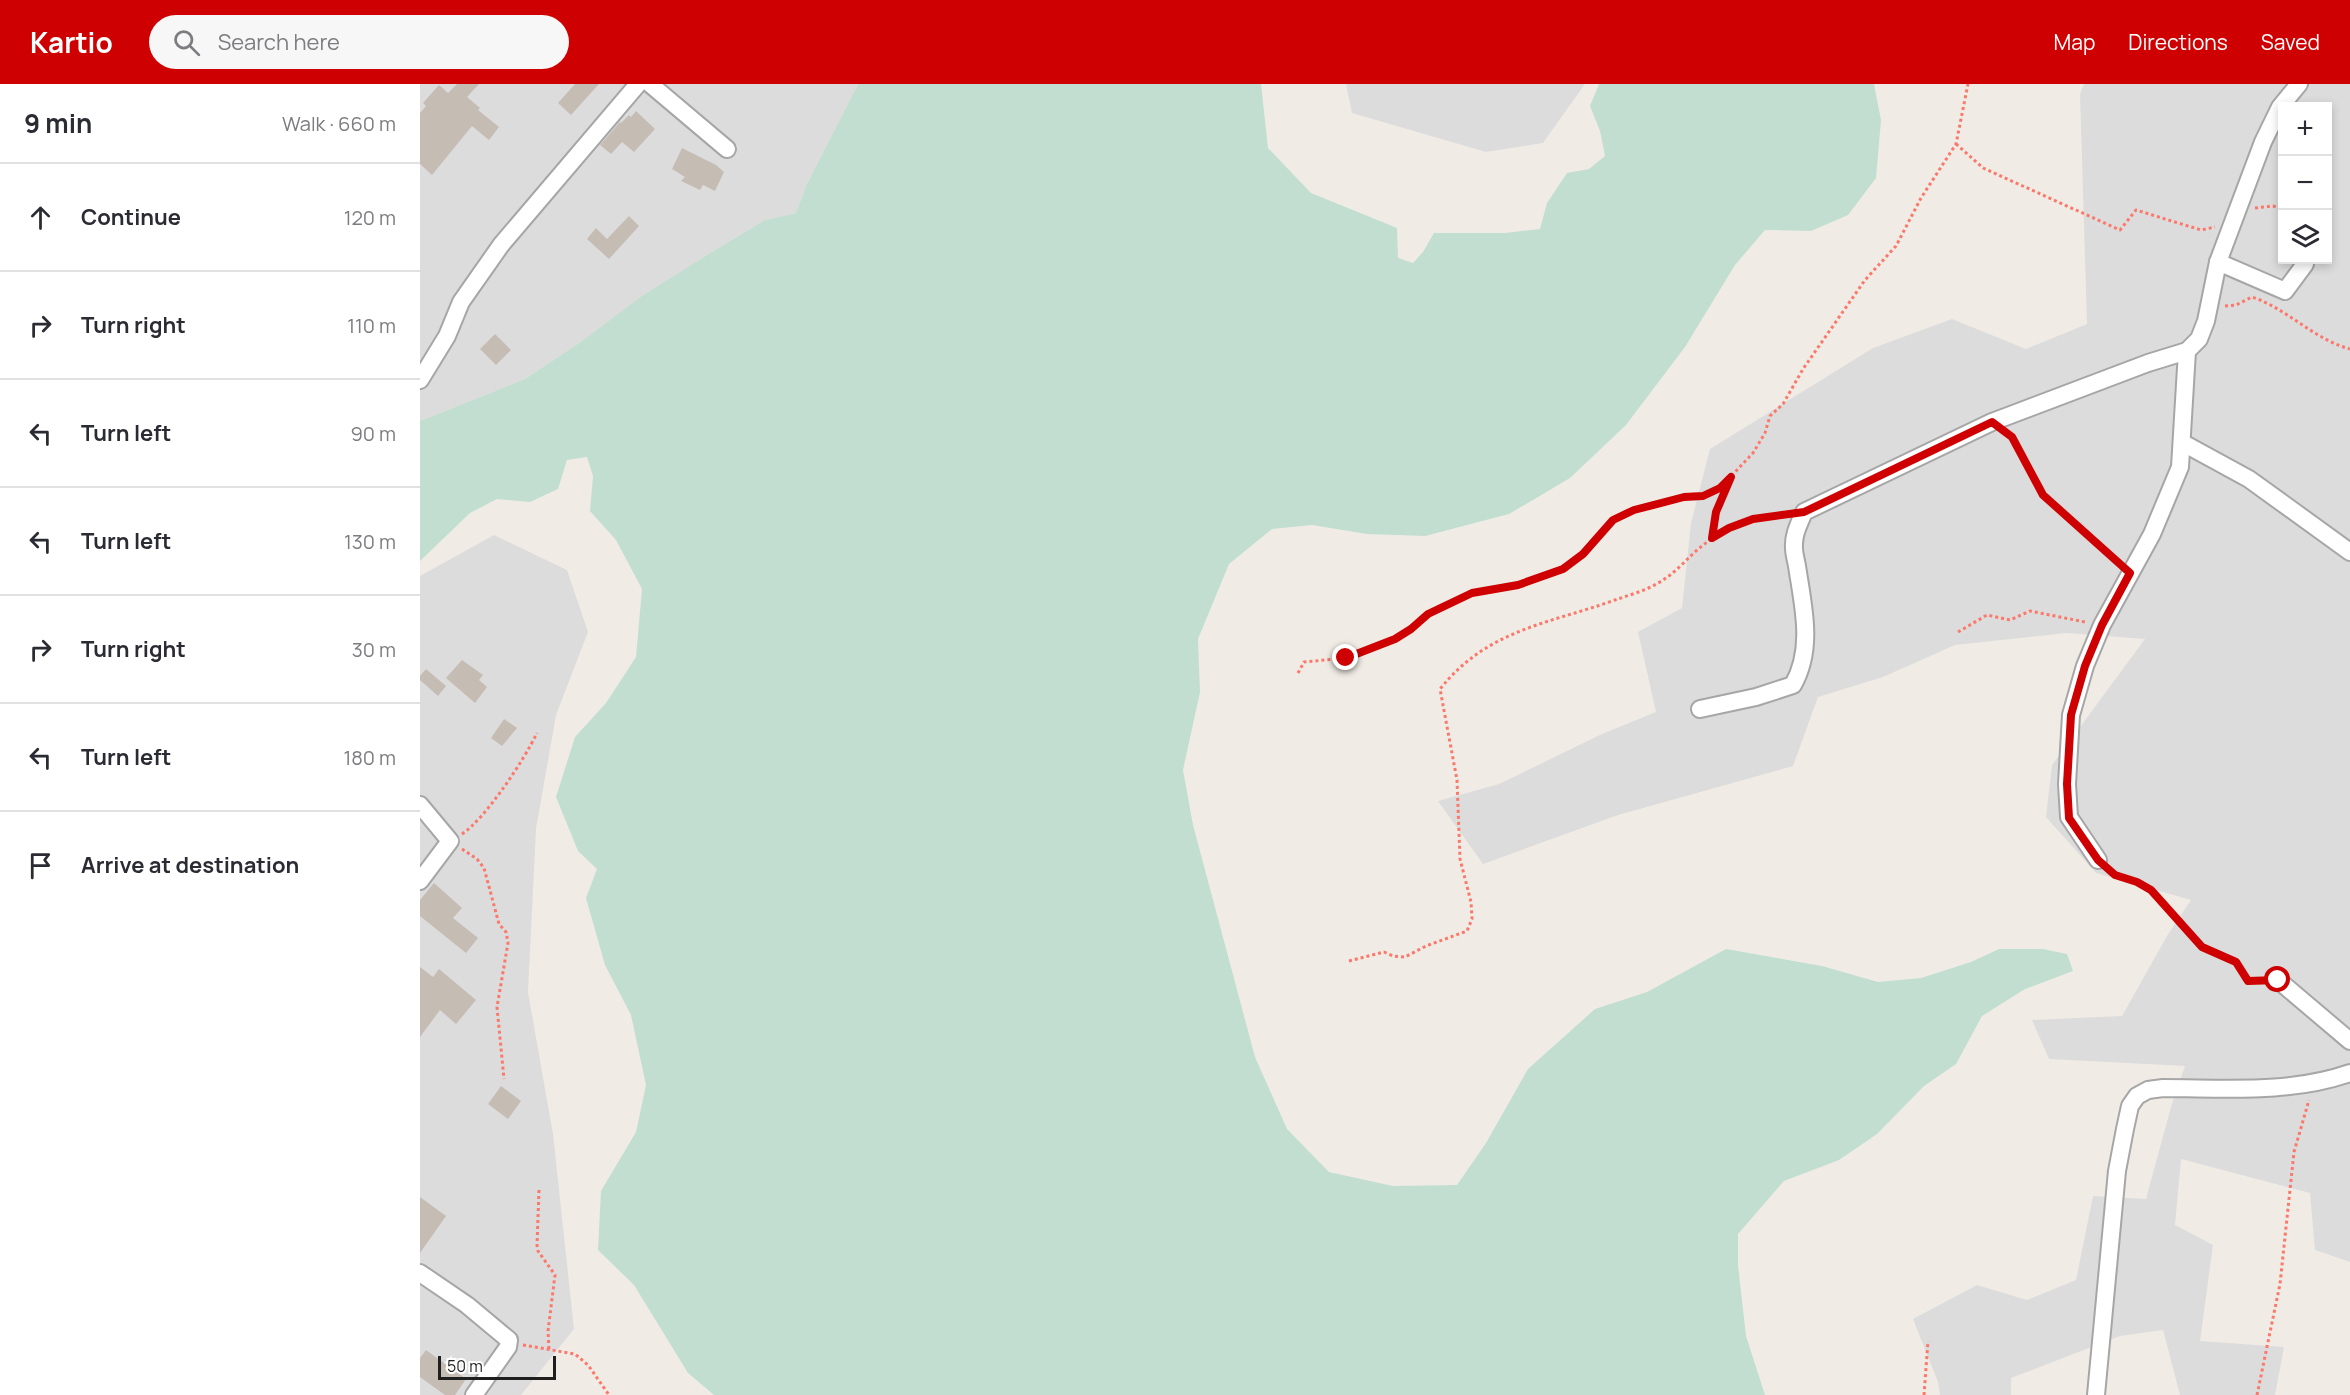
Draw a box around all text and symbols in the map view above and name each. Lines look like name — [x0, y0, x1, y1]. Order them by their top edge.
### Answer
search box — [149, 15, 569, 69]
text: Kartio — [30, 23, 113, 61]
icon: search — [170, 26, 203, 59]
text: Search here — [218, 27, 340, 57]
text: Map — [2054, 28, 2095, 56]
text: Directions — [2128, 28, 2228, 56]
text: Saved — [2261, 28, 2320, 56]
map controls — [2278, 102, 2332, 264]
button: + — [2278, 102, 2332, 156]
text: 9 min — [24, 105, 92, 141]
text: Walk · 660 m — [282, 110, 396, 137]
button: − — [2278, 156, 2332, 210]
icon: ahead — [24, 201, 57, 234]
text: Continue — [81, 202, 181, 232]
text: 120 m — [344, 204, 396, 231]
button: layers — [2278, 210, 2332, 264]
icon: right — [24, 309, 57, 342]
text: Turn right — [81, 310, 186, 340]
text: 110 m — [347, 312, 396, 339]
icon: left — [24, 417, 57, 450]
text: Turn left — [81, 418, 171, 448]
text: 90 m — [350, 420, 396, 447]
icon: left — [24, 525, 57, 558]
text: Turn left — [81, 526, 171, 556]
text: 130 m — [344, 528, 396, 555]
icon: right — [24, 633, 57, 666]
text: Turn right — [81, 634, 186, 664]
text: 30 m — [352, 636, 396, 663]
route end — [1332, 644, 1358, 670]
icon: left — [24, 741, 57, 774]
text: Turn left — [81, 742, 171, 772]
text: 180 m — [343, 744, 396, 771]
icon: arrive — [24, 849, 57, 882]
text: Arrive at destination — [81, 850, 299, 880]
route start — [2264, 966, 2290, 992]
scale bar — [438, 1353, 556, 1380]
text: 50 m — [447, 1355, 483, 1377]

